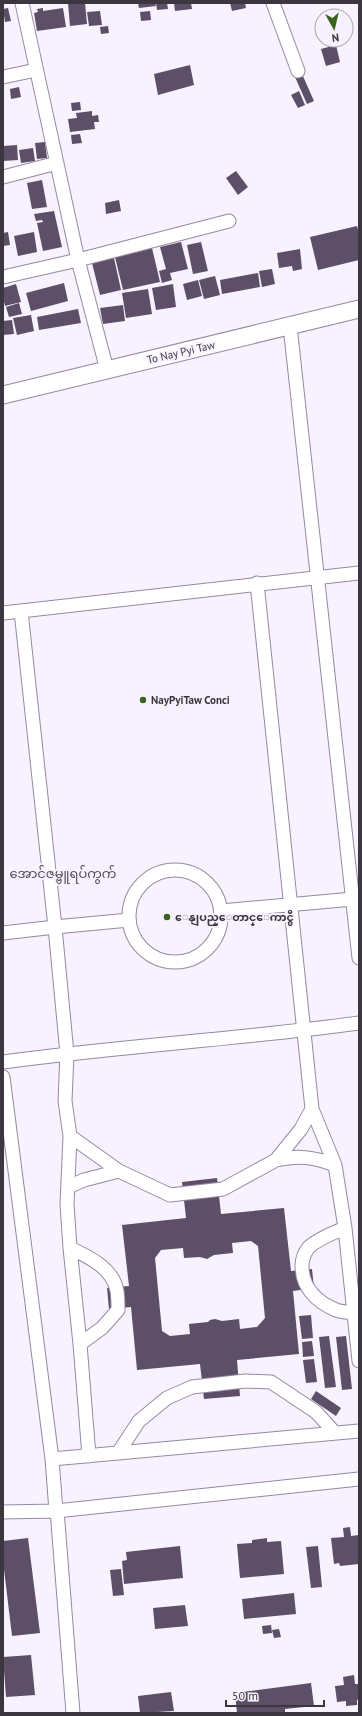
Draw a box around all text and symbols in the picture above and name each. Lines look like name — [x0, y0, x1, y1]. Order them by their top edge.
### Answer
north arrow — [314, 8, 354, 48]
text: N — [331, 30, 340, 45]
street label: To Nay Pyi Taw — [146, 337, 216, 367]
place label: NayPyiTaw Conci — [151, 693, 230, 707]
marker: NayPyiTaw Conci — [138, 695, 148, 705]
district label: အောင်ဇမ္ဗူရပ်ကွက် — [10, 865, 116, 884]
place label: ေနျပည္ေတာင္ေကာင္စီ — [175, 910, 294, 927]
marker: ေနျပည္ေတာင္ေကာင္စီ — [162, 912, 172, 922]
scale bar — [226, 1682, 324, 1708]
text: 50 m — [232, 1688, 258, 1703]

